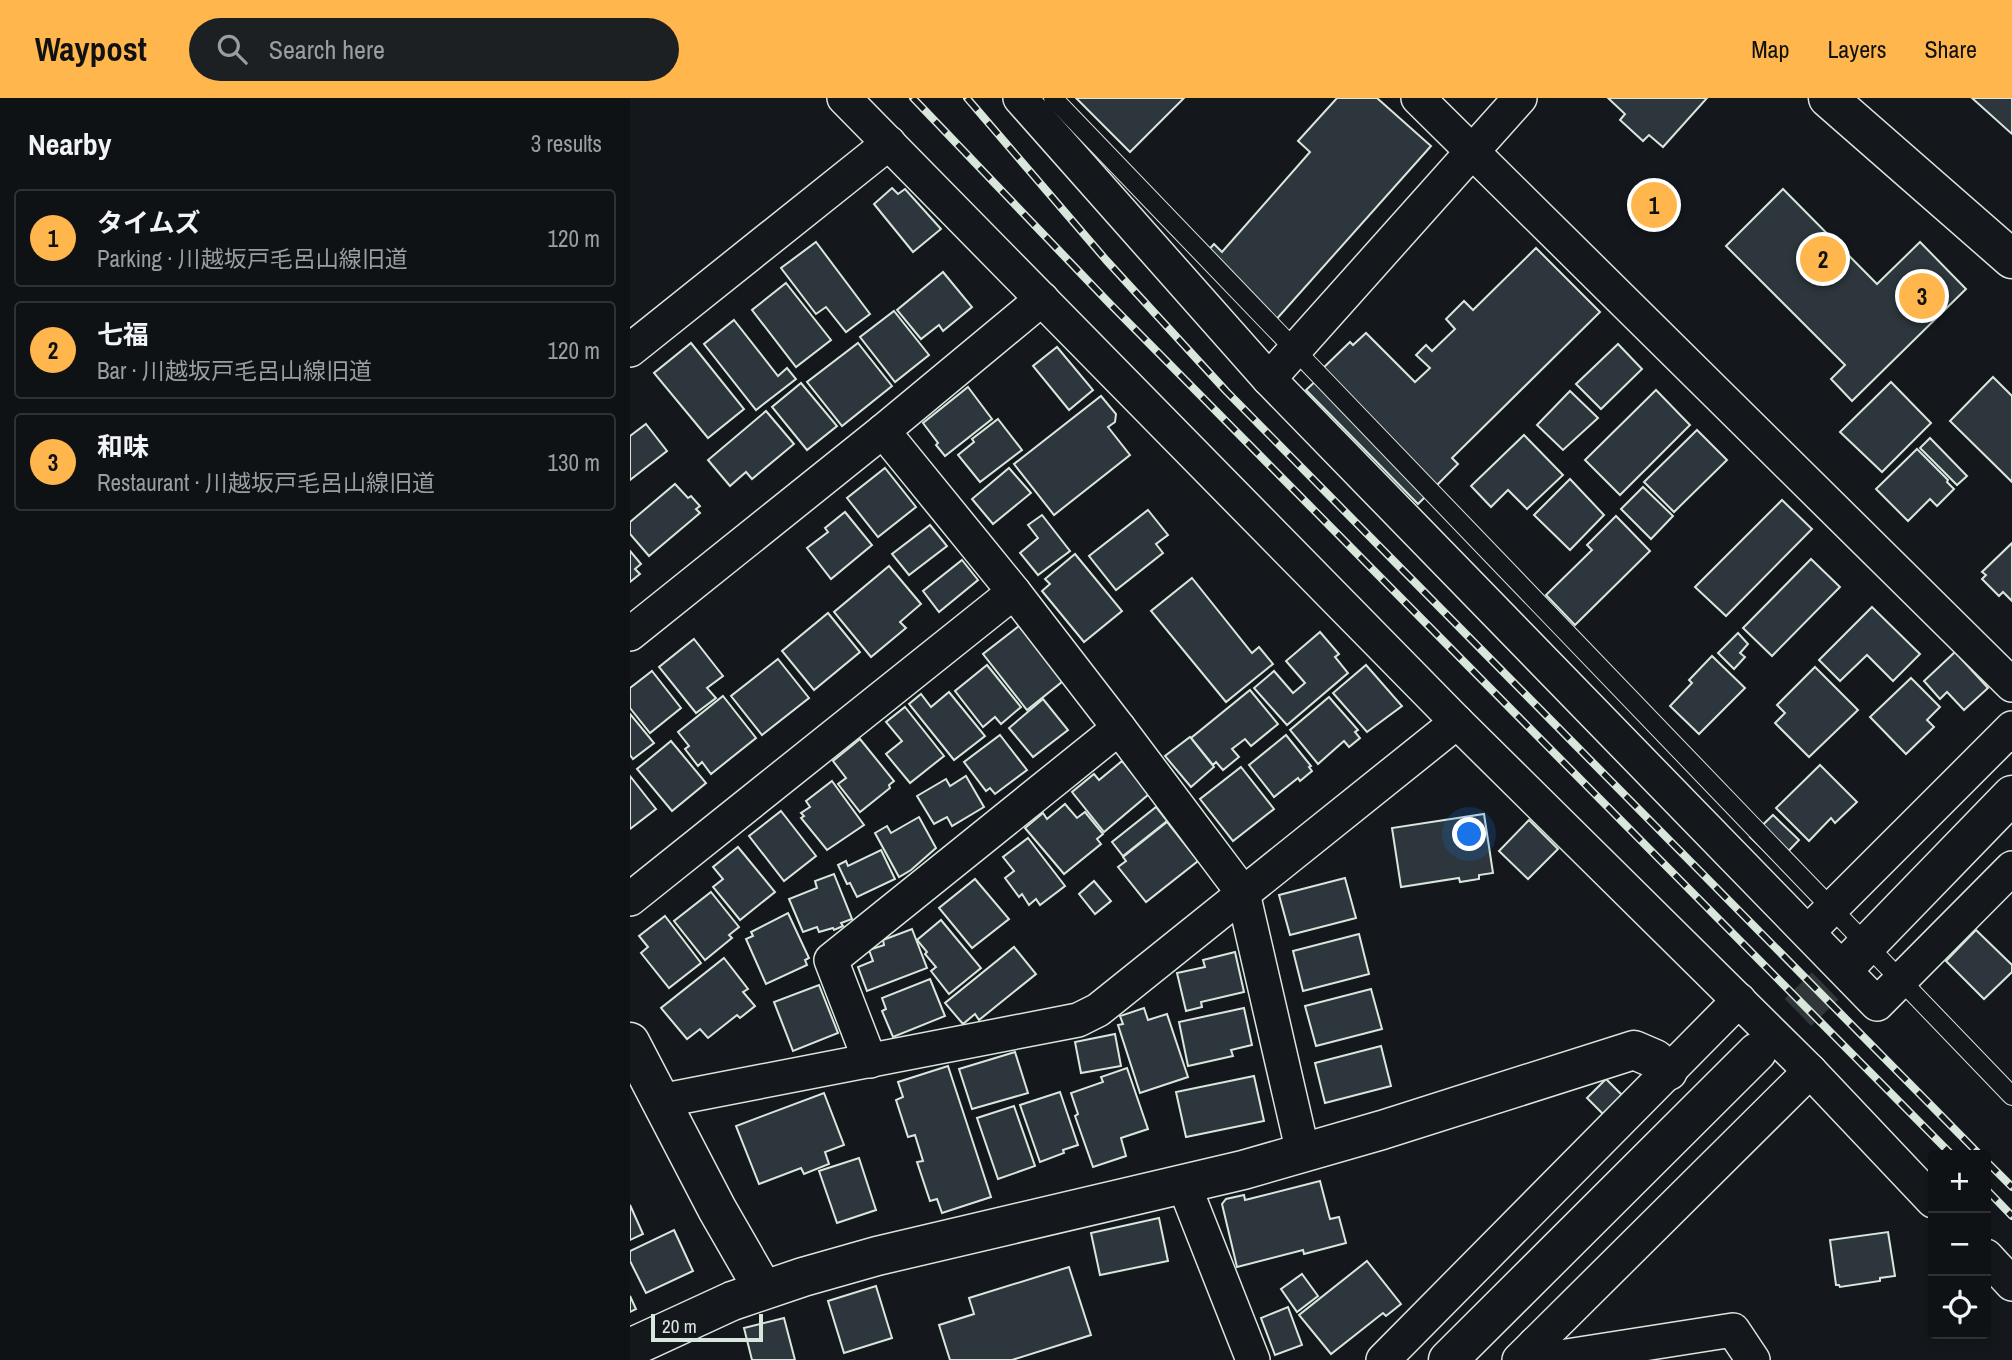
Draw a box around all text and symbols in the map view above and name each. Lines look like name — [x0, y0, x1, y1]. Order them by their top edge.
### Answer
search box — [189, 18, 679, 81]
text: Waypost — [35, 27, 147, 71]
icon: search — [213, 30, 251, 68]
text: Search here — [269, 32, 385, 67]
text: Map — [1751, 33, 1789, 65]
text: Layers — [1827, 33, 1886, 65]
text: Share — [1924, 33, 1977, 65]
text: Nearby — [28, 124, 111, 164]
text: 3 results — [531, 128, 602, 159]
pin: 1 — [1631, 179, 1677, 231]
text: タイムズ — [97, 205, 200, 240]
text: 1 — [48, 223, 58, 254]
text: 120 m — [548, 223, 600, 254]
pin: 2 — [1800, 233, 1846, 285]
text: Parking · 川越坂戸毛呂山線旧道 — [97, 243, 408, 274]
pin: 3 — [1899, 270, 1945, 322]
text: 七福 — [97, 317, 149, 352]
text: 2 — [48, 335, 58, 366]
text: 120 m — [548, 335, 600, 366]
text: Bar · 川越坂戸毛呂山線旧道 — [97, 355, 372, 386]
text: 和味 — [97, 429, 149, 464]
text: 3 — [48, 447, 58, 478]
text: 130 m — [548, 447, 600, 478]
text: Restaurant · 川越坂戸毛呂山線旧道 — [97, 467, 435, 498]
your location — [1452, 817, 1486, 851]
map controls — [1928, 1150, 1991, 1339]
button: + — [1928, 1150, 1991, 1213]
button: − — [1928, 1213, 1991, 1276]
button: locate — [1928, 1276, 1991, 1339]
scale bar — [651, 1311, 763, 1343]
text: 20 m — [662, 1313, 697, 1339]

